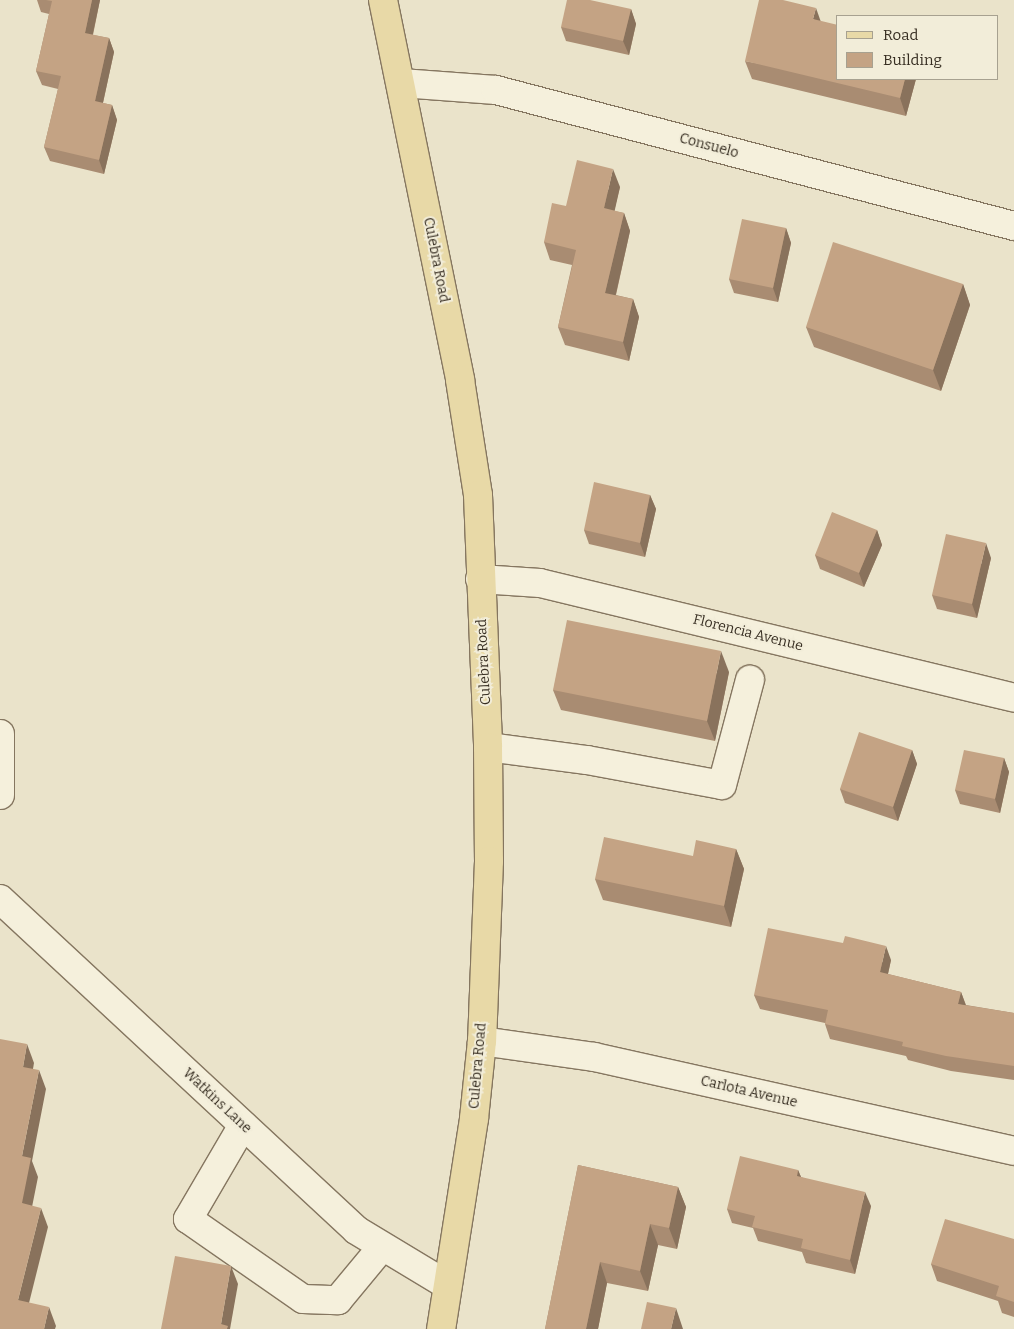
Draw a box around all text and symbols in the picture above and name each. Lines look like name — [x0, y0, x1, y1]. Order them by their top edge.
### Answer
legend — [836, 15, 999, 80]
text: Road — [883, 26, 918, 44]
text: Building — [883, 51, 942, 69]
street label: Consuelo — [678, 130, 740, 162]
street label: Culebra Road — [420, 216, 452, 304]
street label: Florencia Avenue — [691, 611, 805, 655]
street label: Culebra Road — [473, 619, 495, 705]
street label: Culebra Road — [466, 1022, 490, 1110]
street label: Watkins Lane — [179, 1065, 255, 1137]
street label: Carlota Avenue — [699, 1073, 799, 1111]

